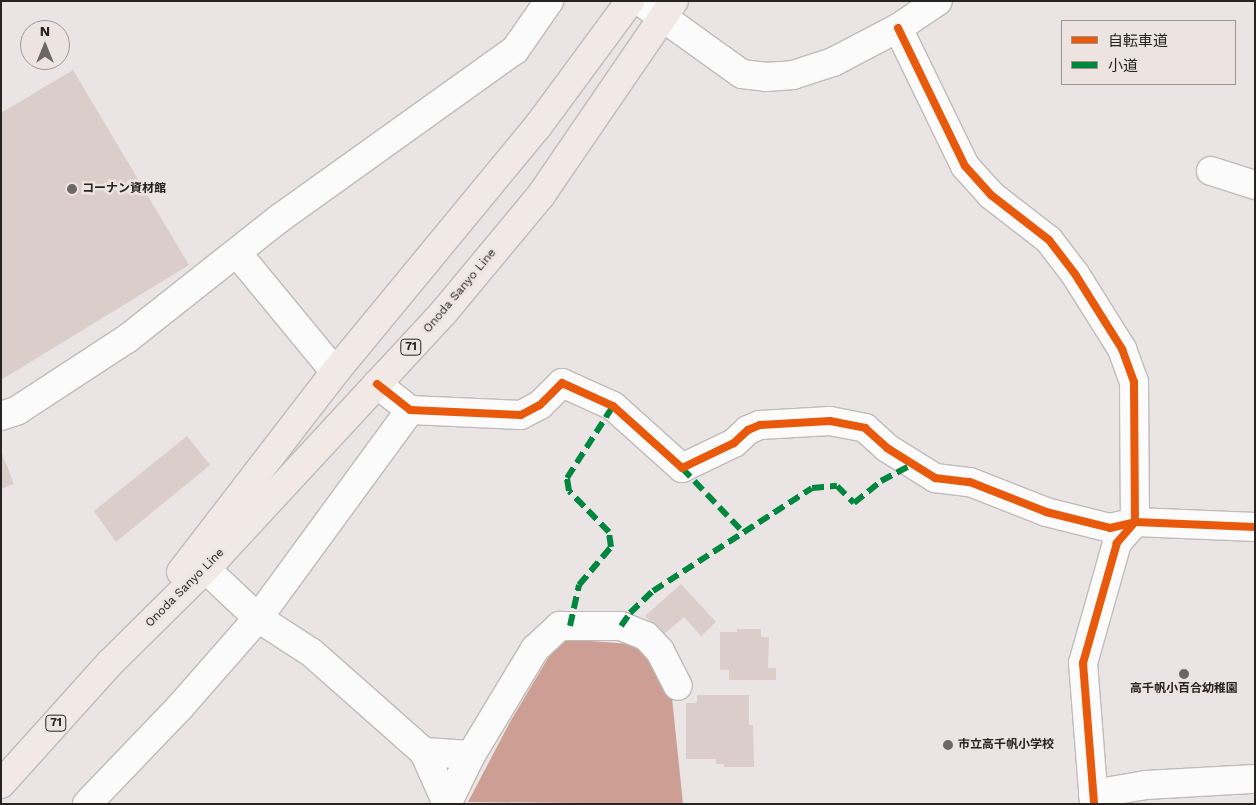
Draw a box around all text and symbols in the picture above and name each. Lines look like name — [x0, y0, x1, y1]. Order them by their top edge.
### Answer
north arrow — [20, 20, 70, 70]
legend — [1061, 20, 1236, 85]
text: N — [40, 23, 50, 39]
text: 自転車道 — [1108, 32, 1168, 50]
text: 小道 — [1108, 57, 1138, 75]
place label: コーナン資材館 — [82, 182, 166, 196]
marker: コーナン資材館 — [66, 183, 78, 195]
street label: Onoda Sanyo Line — [420, 246, 500, 336]
road number: 71 — [400, 338, 422, 356]
street label: Onoda Sanyo Line — [143, 546, 227, 630]
marker: 高千帆小百合幼稚園 — [1178, 668, 1190, 680]
place label: 高千帆小百合幼稚園 — [1130, 682, 1238, 696]
road number: 71 — [45, 714, 67, 731]
place label: 市立高千帆小学校 — [958, 738, 1054, 752]
marker: 市立高千帆小学校 — [942, 739, 954, 751]

